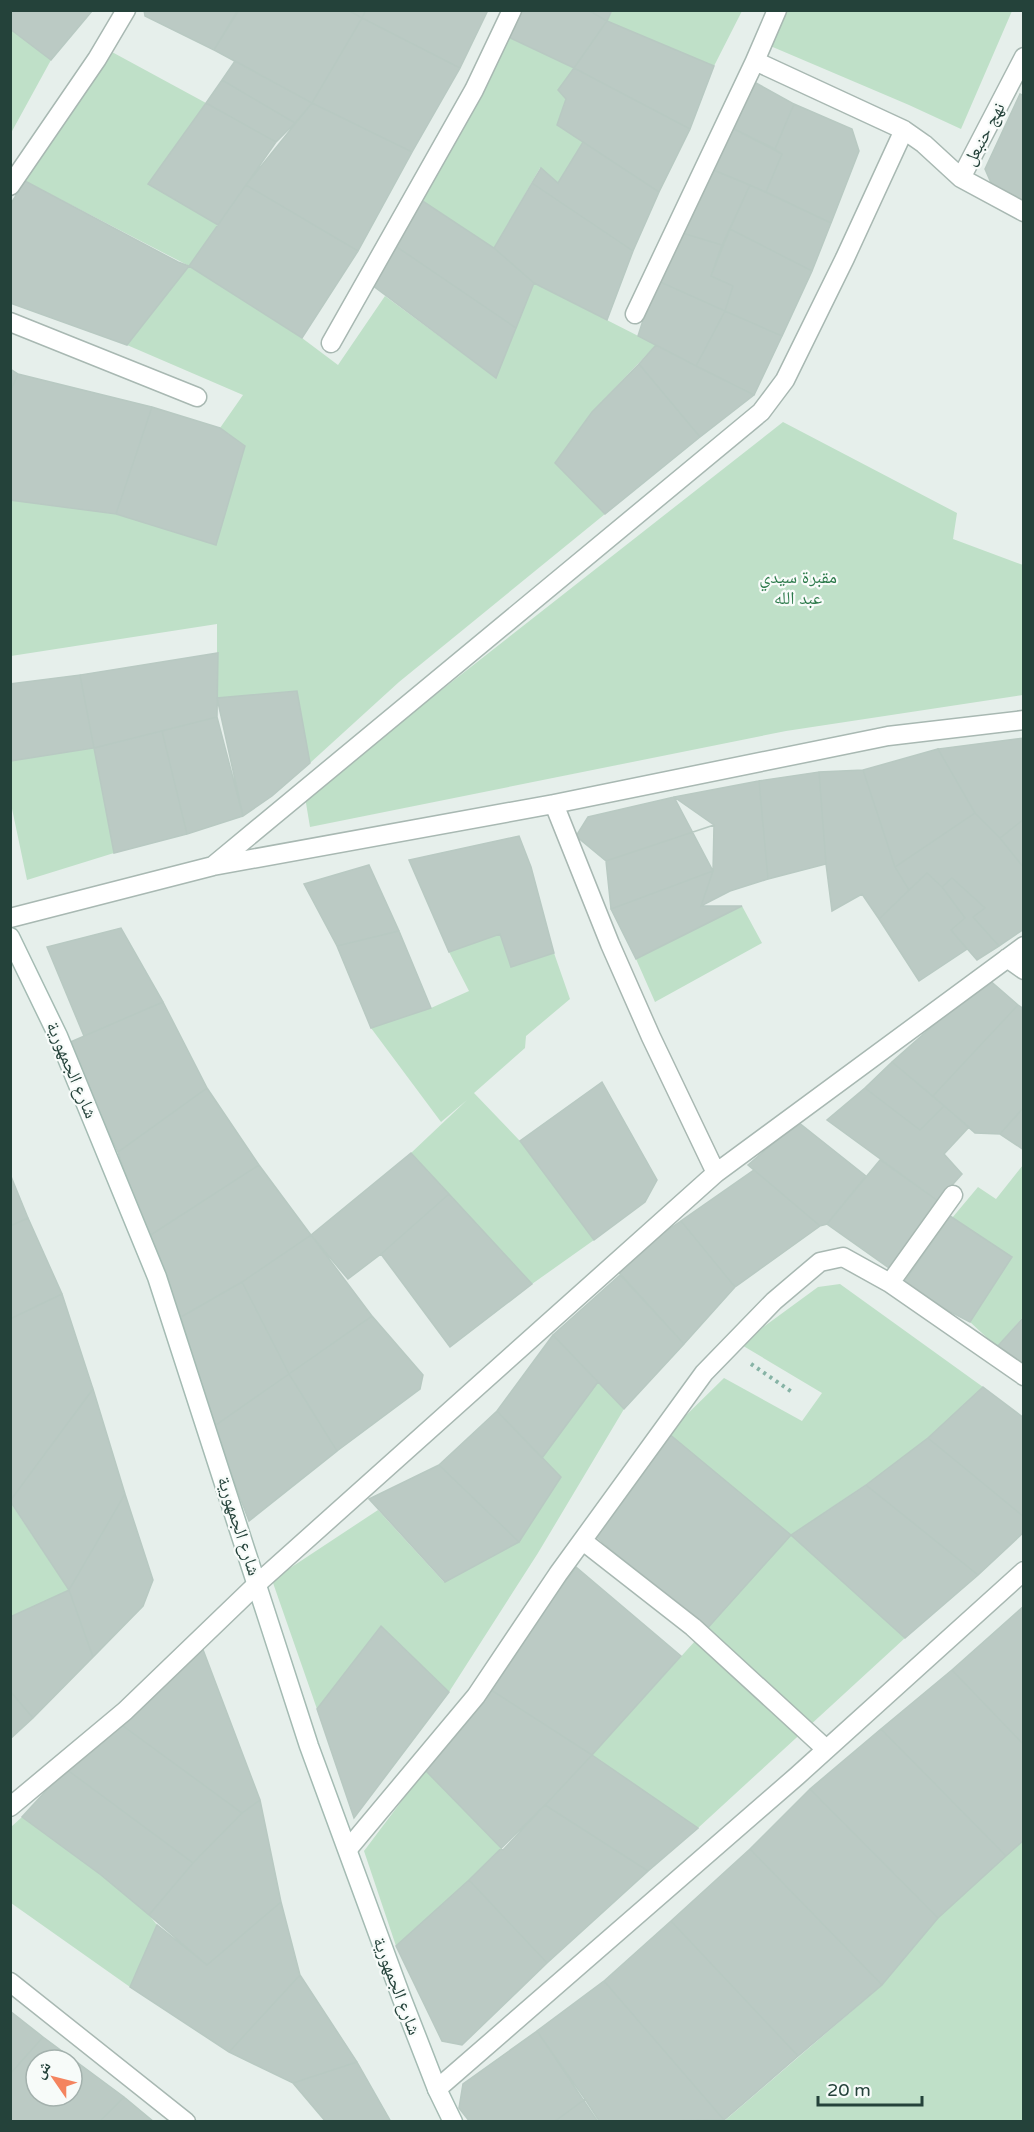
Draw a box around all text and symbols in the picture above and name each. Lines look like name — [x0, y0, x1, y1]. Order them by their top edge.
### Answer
street label: نهج حنبعل — [958, 99, 1011, 170]
park label: مقبرة سيدي عبد الله — [759, 566, 837, 609]
street label: شارع الجمهورية — [42, 1018, 102, 1122]
street label: شارع الجمهورية — [213, 1474, 265, 1578]
street label: شارع الجمهورية — [368, 1934, 426, 2038]
north arrow — [24, 2048, 84, 2108]
text: ش — [29, 2057, 56, 2083]
scale bar — [818, 2069, 922, 2107]
text: 20 m — [827, 2079, 871, 2101]

